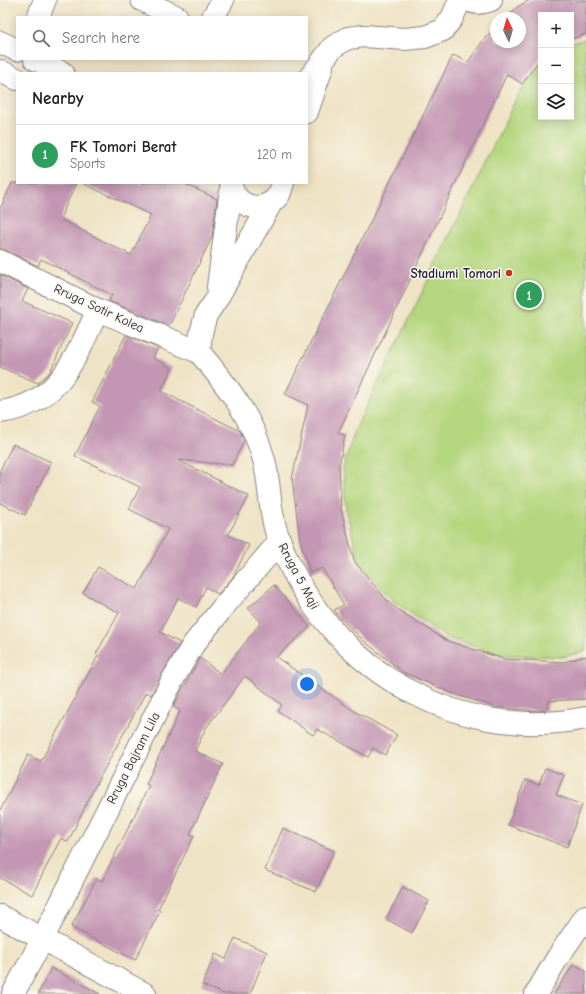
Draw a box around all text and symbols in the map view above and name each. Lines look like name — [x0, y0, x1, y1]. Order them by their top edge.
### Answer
north arrow — [490, 12, 526, 48]
map controls — [538, 12, 574, 120]
button: + — [538, 12, 574, 48]
search box — [16, 16, 308, 60]
icon: search — [30, 27, 52, 49]
text: Search here — [62, 29, 140, 47]
button: − — [538, 48, 574, 84]
button: layers — [538, 84, 574, 120]
text: Nearby — [32, 89, 83, 108]
text: FK Tomori Berat — [70, 138, 176, 156]
text: 1 — [42, 147, 48, 162]
text: 120 m — [257, 147, 292, 162]
text: Sports — [70, 156, 105, 171]
place label: Stadiumi Tomori — [411, 266, 501, 281]
marker: Stadiumi Tomori — [504, 268, 514, 278]
pin: 1 — [516, 280, 542, 310]
street label: Rruga Sotir Kolea — [51, 281, 147, 335]
street label: Rruga 5 Maji — [275, 540, 323, 612]
your location — [297, 674, 317, 694]
street label: Rruga Bajram Lila — [103, 710, 163, 806]

